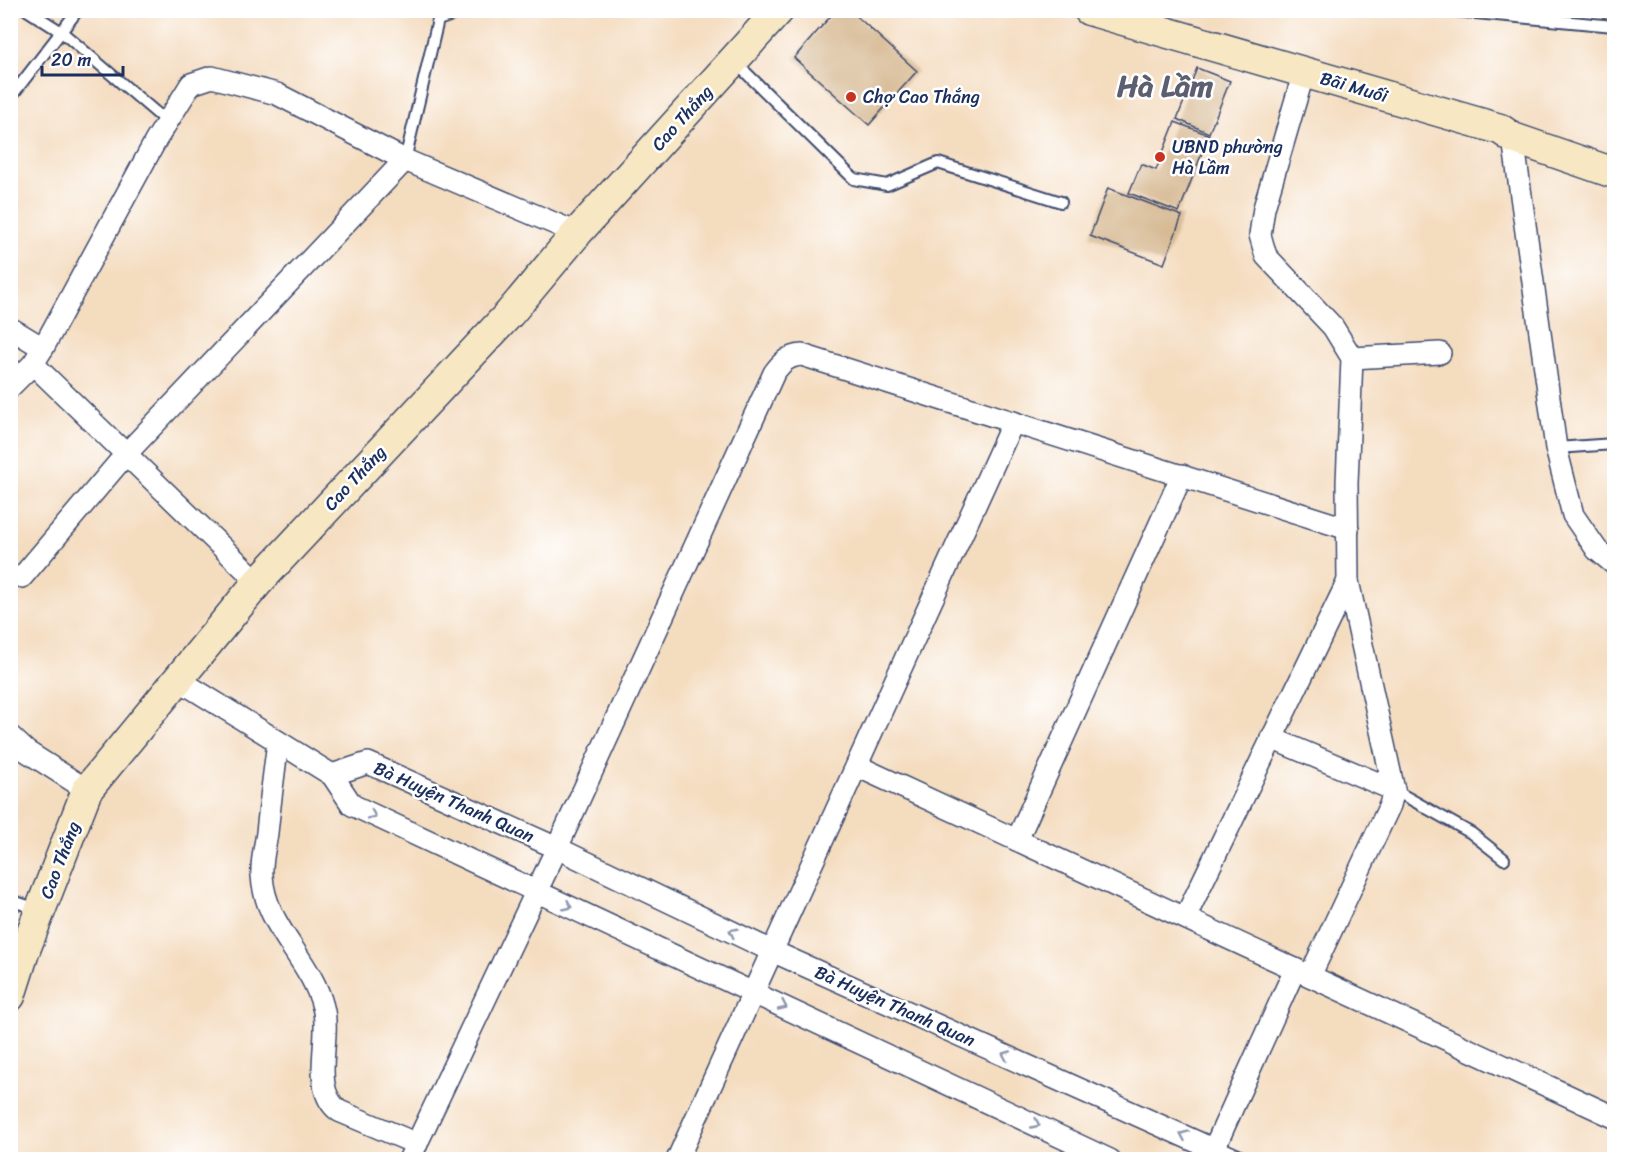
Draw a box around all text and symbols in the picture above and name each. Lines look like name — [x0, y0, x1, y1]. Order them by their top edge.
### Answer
scale bar — [42, 39, 123, 77]
text: 20 m — [51, 44, 91, 76]
district label: Hà Lầm — [1117, 59, 1213, 113]
street label: Bãi Muối — [1316, 62, 1393, 112]
street label: Cao Thắng — [643, 77, 721, 159]
place label: Chợ Cao Thắng — [863, 81, 980, 113]
marker: Chợ Cao Thắng — [844, 90, 858, 104]
place label: UBND phường Hà Lầm — [1172, 131, 1283, 184]
marker: UBND phường Hà Lầm — [1153, 150, 1167, 164]
street label: Cao Thắng — [316, 437, 394, 519]
street label: Bà Huyện Thanh Quan — [369, 752, 540, 852]
one-way arrow — [366, 808, 377, 820]
street label: Cao Thắng — [31, 816, 89, 904]
one-way arrow — [562, 898, 573, 910]
one-way arrow — [728, 928, 739, 940]
street label: Bà Huyện Thanh Quan — [810, 956, 981, 1056]
one-way arrow — [777, 998, 788, 1010]
one-way arrow — [1001, 1051, 1012, 1063]
one-way arrow — [1029, 1117, 1040, 1129]
one-way arrow — [1179, 1130, 1190, 1142]

